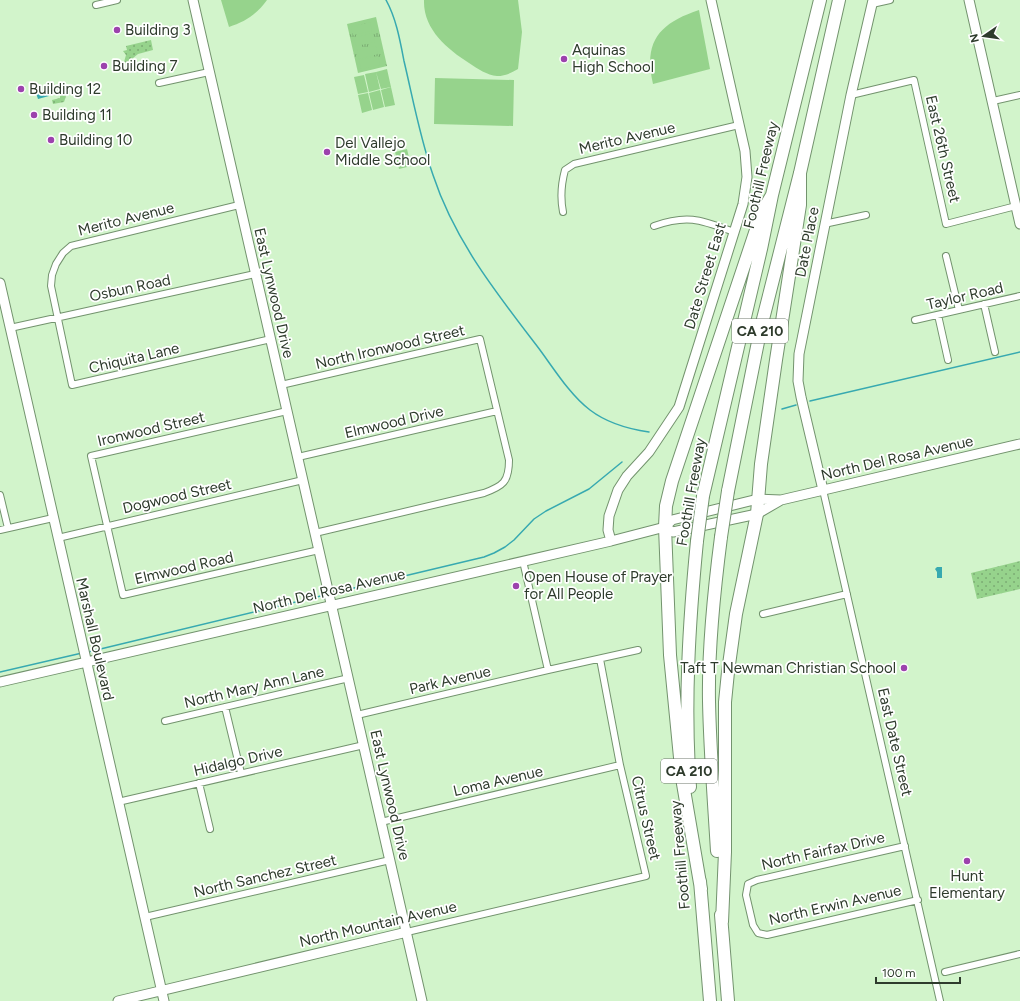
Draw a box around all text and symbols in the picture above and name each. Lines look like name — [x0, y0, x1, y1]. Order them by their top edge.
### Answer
north arrow — [964, 16, 1004, 56]
place label: Building 3 — [125, 21, 191, 39]
marker: Building 3 — [112, 25, 122, 35]
text: N — [967, 33, 982, 44]
place label: Aquinas High School — [572, 41, 654, 76]
marker: Aquinas High School — [559, 54, 569, 64]
place label: Building 7 — [112, 57, 178, 75]
marker: Building 7 — [99, 61, 109, 71]
place label: Building 12 — [29, 80, 101, 98]
marker: Building 12 — [16, 84, 26, 94]
street label: East 26th Street — [922, 94, 964, 205]
place label: Building 11 — [42, 106, 112, 124]
marker: Building 11 — [29, 110, 39, 120]
street label: Merito Avenue — [577, 118, 677, 158]
street label: Foothill Freeway — [740, 120, 782, 230]
place label: Building 10 — [59, 131, 132, 149]
place label: Del Vallejo Middle School — [335, 134, 430, 169]
marker: Building 10 — [46, 135, 56, 145]
marker: Del Vallejo Middle School — [322, 147, 332, 157]
street label: Merito Avenue — [76, 198, 176, 240]
street label: Date Place — [791, 205, 823, 279]
street label: Date Street East — [680, 220, 730, 331]
street label: East Lynwood Drive — [250, 226, 298, 360]
street label: Osbun Road — [88, 271, 172, 305]
street label: Taylor Road — [925, 278, 1005, 314]
road number: CA 210 — [732, 319, 788, 343]
street label: North Ironwood Street — [314, 321, 467, 373]
street label: Chiquita Lane — [87, 339, 181, 377]
street label: Elmwood Drive — [343, 402, 445, 442]
street label: Ironwood Street — [96, 408, 207, 450]
street label: North Del Rosa Avenue — [819, 432, 975, 484]
street label: Foothill Freeway — [673, 436, 709, 548]
street label: Dogwood Street — [121, 475, 234, 517]
street label: Elmwood Road — [133, 548, 235, 588]
street label: North Del Rosa Avenue — [251, 565, 407, 617]
place label: Open House of Prayer for All People — [524, 568, 672, 603]
street label: Marshall Boulevard — [72, 576, 118, 702]
marker: Open House of Prayer for All People — [511, 581, 521, 591]
place label: Taft T Newman Christian School — [680, 659, 896, 677]
street label: North Mary Ann Lane — [182, 662, 326, 712]
street label: Park Avenue — [408, 662, 492, 698]
marker: Taft T Newman Christian School — [899, 663, 909, 673]
street label: East Date Street — [874, 686, 916, 798]
street label: East Lynwood Drive — [366, 728, 414, 862]
street label: Hidalgo Drive — [192, 742, 284, 780]
road number: CA 210 — [661, 759, 717, 783]
street label: Loma Avenue — [451, 762, 545, 800]
street label: Citrus Street — [628, 774, 665, 862]
street label: Foothill Freeway — [666, 800, 694, 910]
street label: North Fairfax Drive — [760, 828, 886, 874]
street label: North Sanchez Street — [192, 851, 339, 901]
marker: Hunt Elementary — [962, 856, 972, 866]
place label: Hunt Elementary — [929, 867, 1005, 902]
street label: North Erwin Avenue — [767, 881, 903, 929]
street label: North Mountain Avenue — [298, 897, 458, 951]
scale bar — [876, 959, 960, 985]
text: 100 m — [882, 966, 916, 980]

